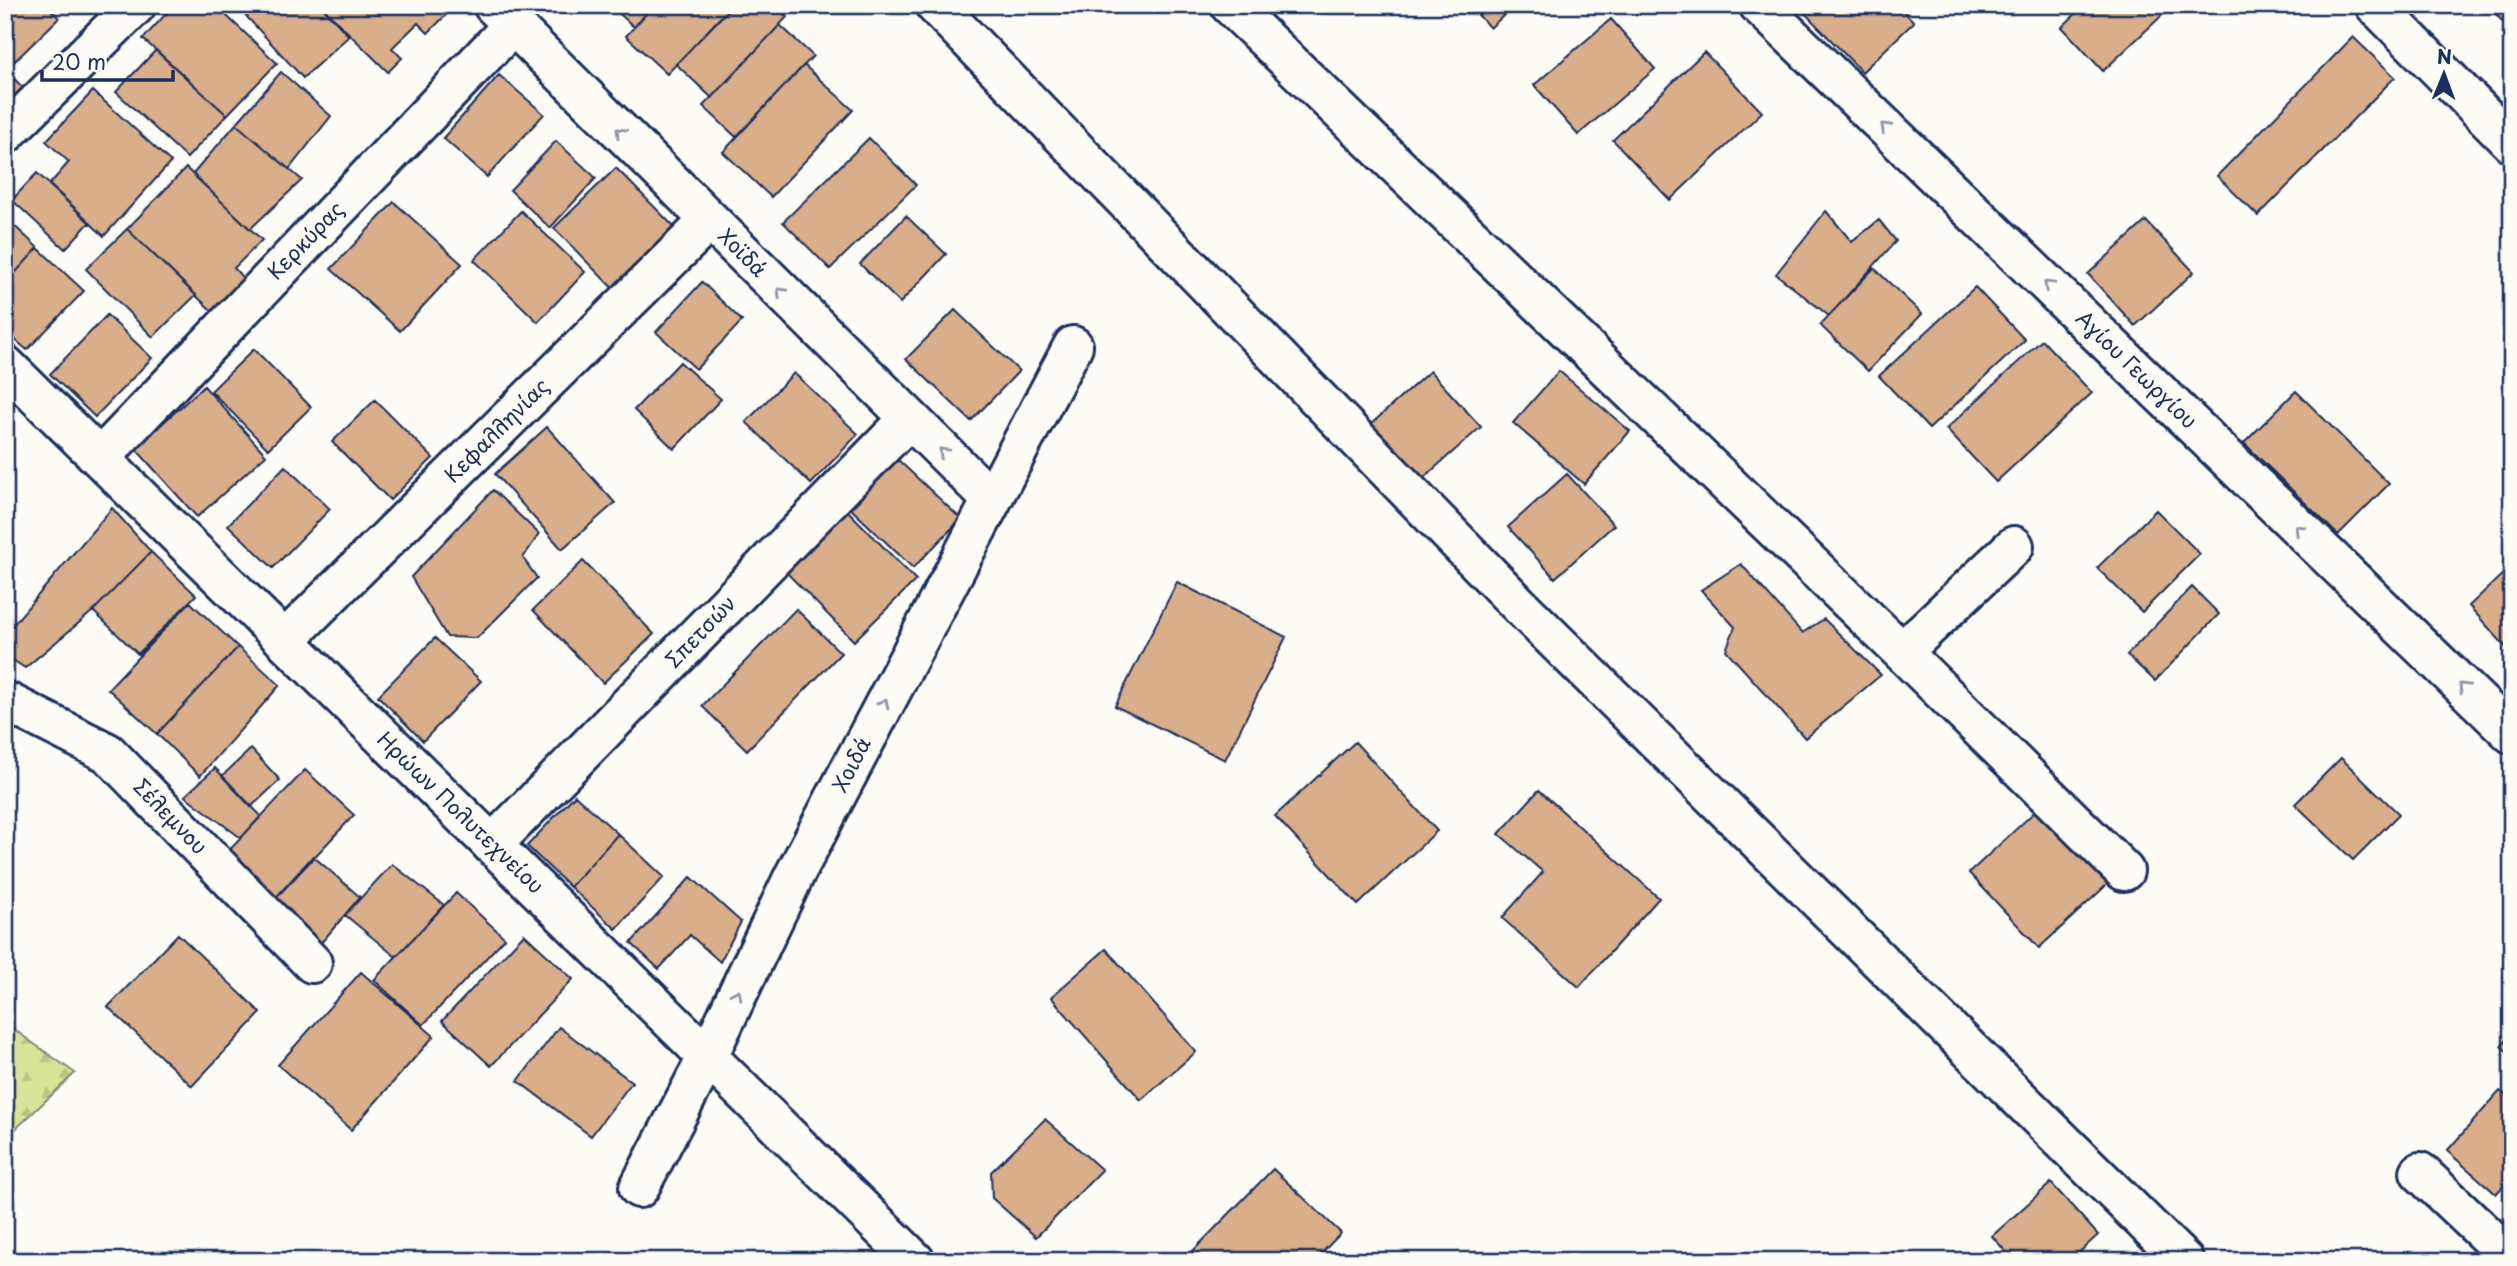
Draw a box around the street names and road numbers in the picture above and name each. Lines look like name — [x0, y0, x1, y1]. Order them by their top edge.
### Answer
street label: Κερκύρας — [259, 193, 350, 286]
street label: Χοϊδά — [712, 220, 775, 284]
street label: Αγίου Γεωργίου — [2069, 302, 2205, 435]
street label: Κεφαλληνίας — [436, 370, 555, 489]
street label: Σπετσών — [657, 587, 742, 674]
street label: Ηρώων Πολυτεχνείου — [371, 723, 552, 900]
street label: Χοιδά — [823, 731, 878, 797]
street label: Σέλεμνου — [127, 770, 216, 861]

